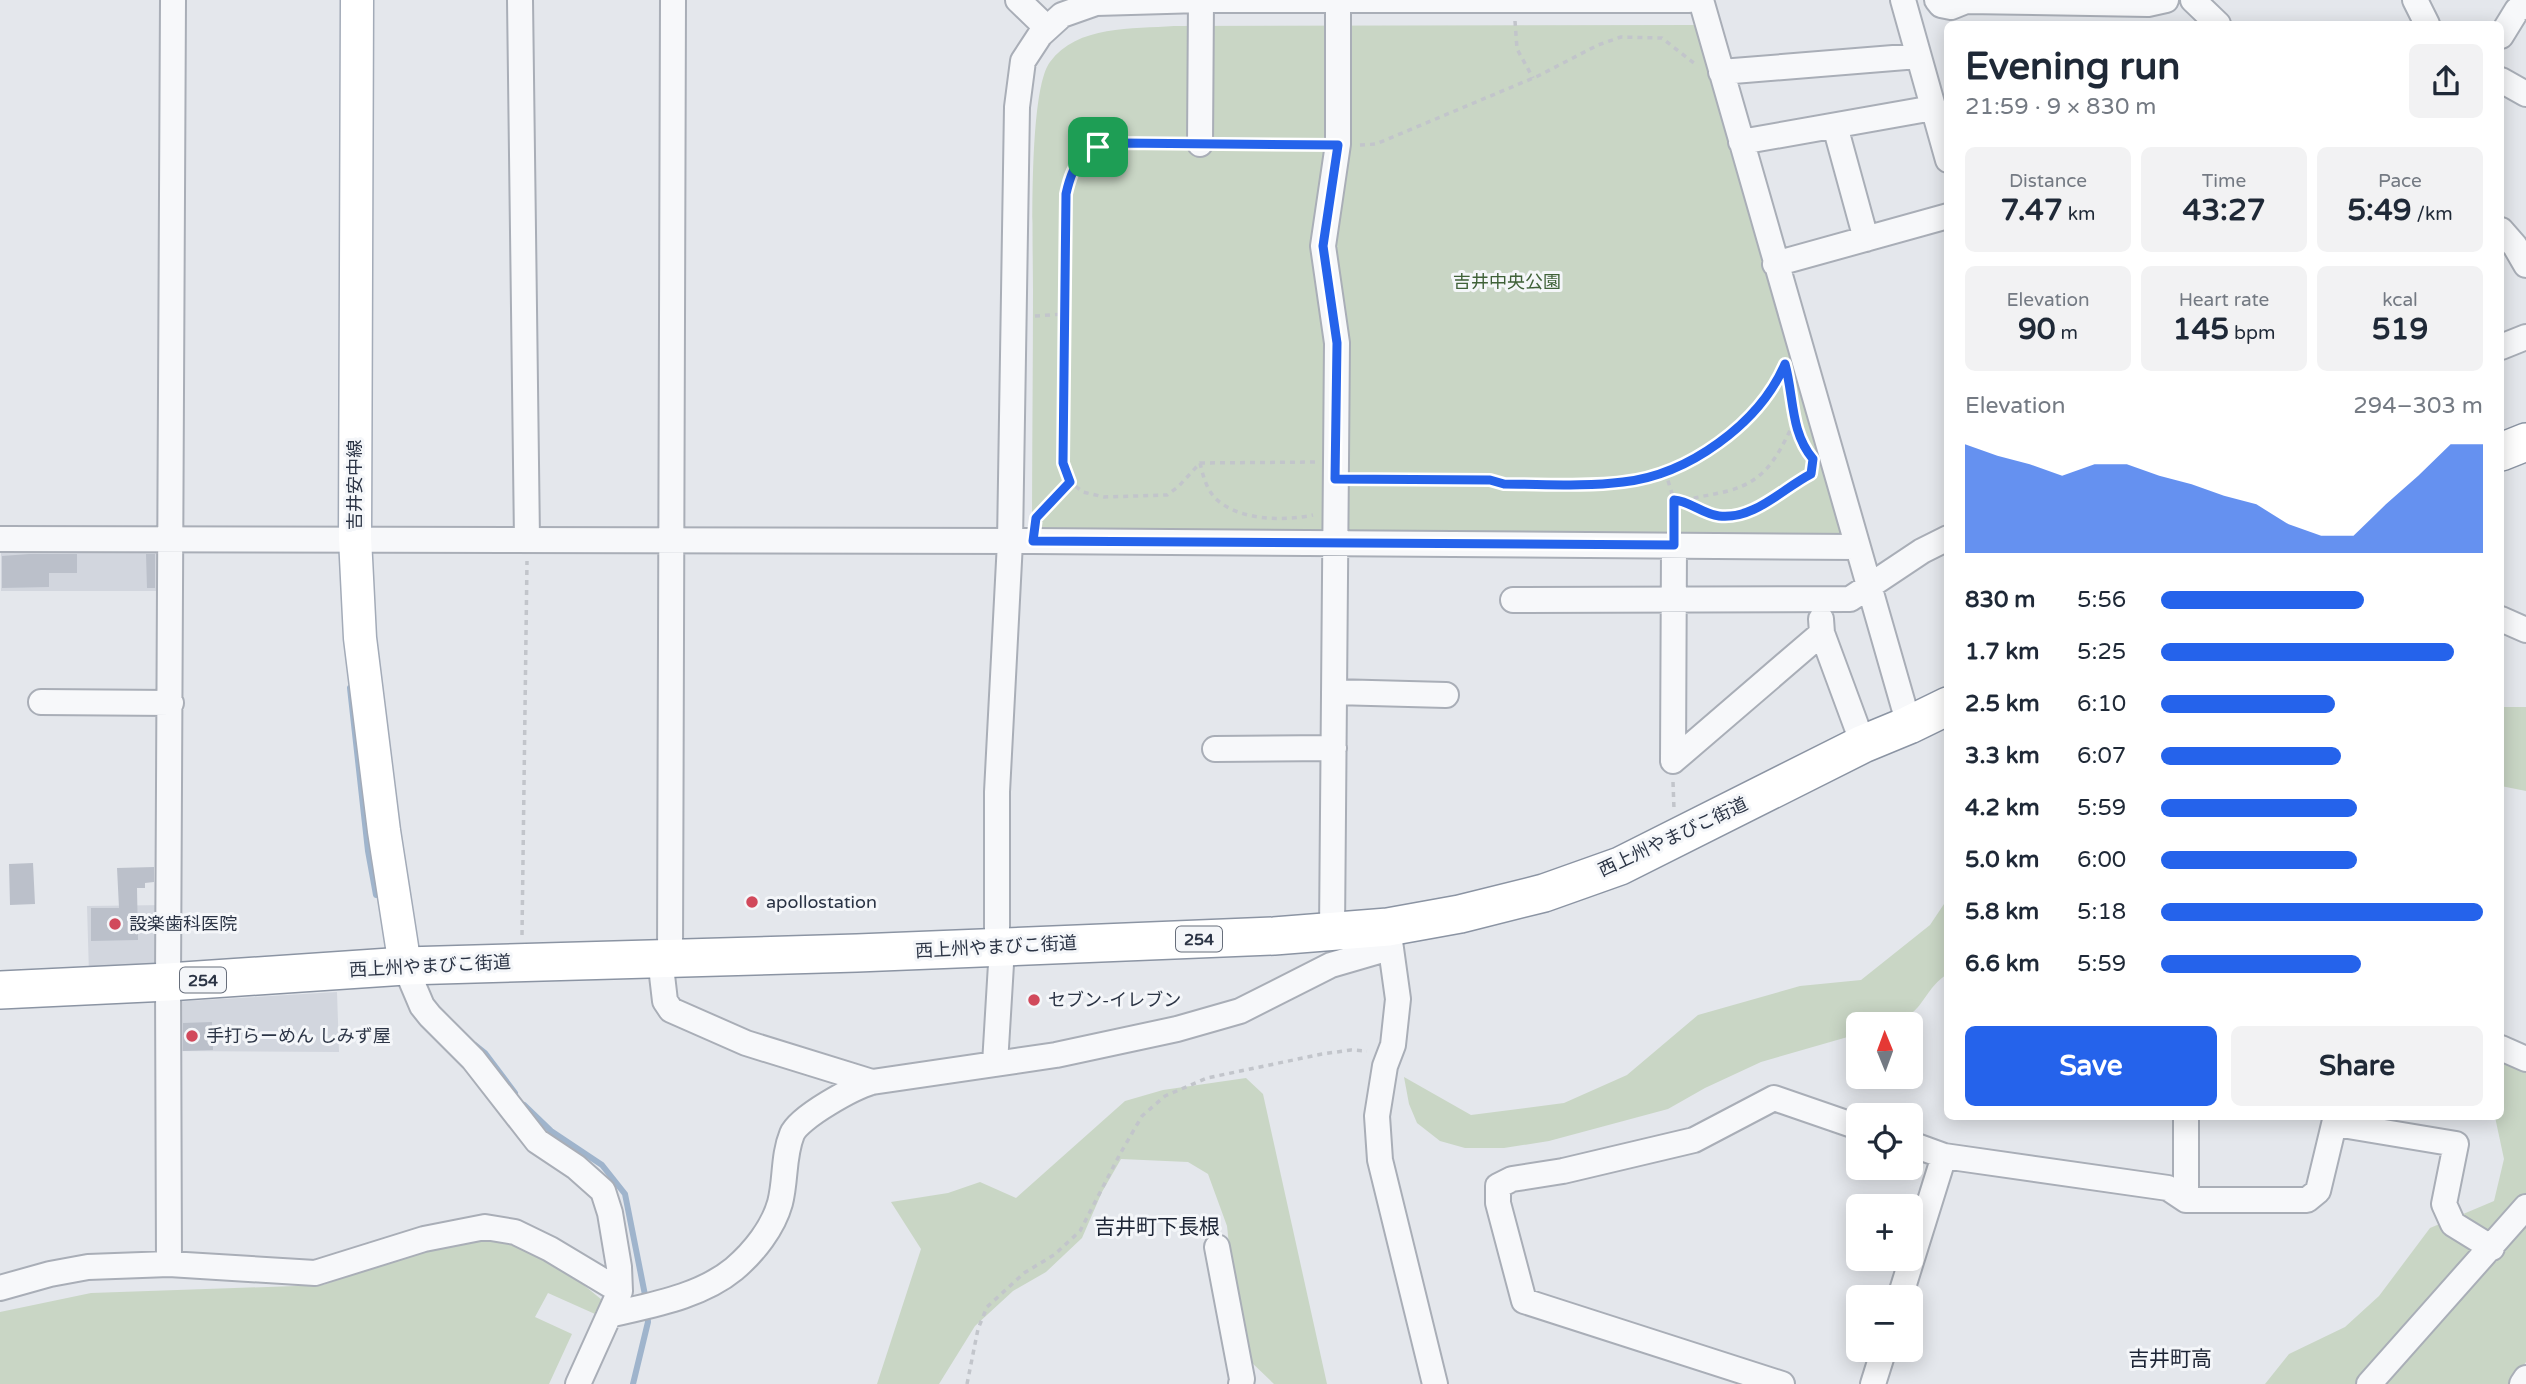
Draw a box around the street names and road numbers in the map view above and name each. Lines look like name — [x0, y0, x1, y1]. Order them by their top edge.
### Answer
street label: 吉井安中線 — [344, 440, 366, 530]
street label: 西上州やまびこ街道 — [1595, 793, 1751, 881]
road number: 254 — [1176, 926, 1222, 951]
street label: 西上州やまびこ街道 — [915, 932, 1077, 962]
street label: 西上州やまびこ街道 — [349, 951, 511, 981]
road number: 254 — [180, 968, 226, 992]

